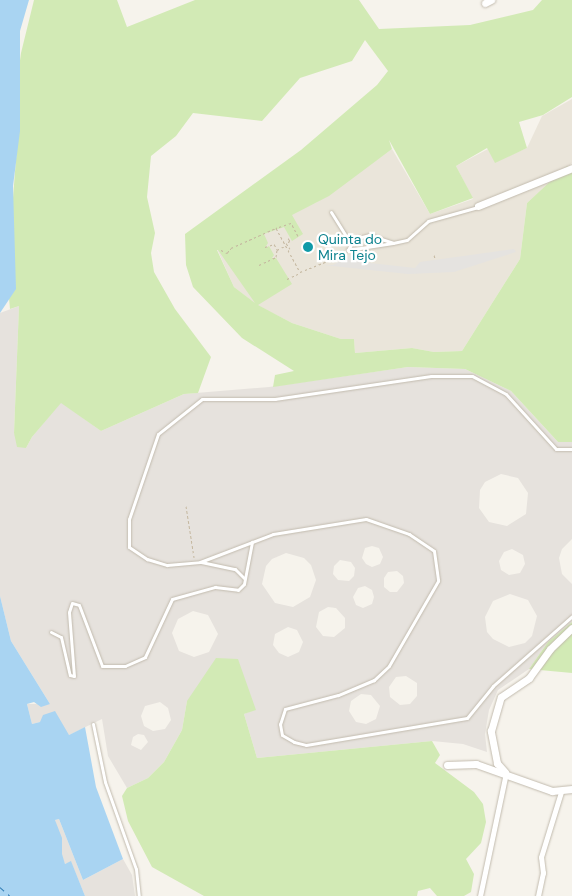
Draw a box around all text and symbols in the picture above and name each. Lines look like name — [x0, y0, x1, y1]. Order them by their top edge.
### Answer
place label: Quinta do Mira Tejo — [318, 231, 382, 264]
marker: Quinta do Mira Tejo — [302, 241, 314, 253]

